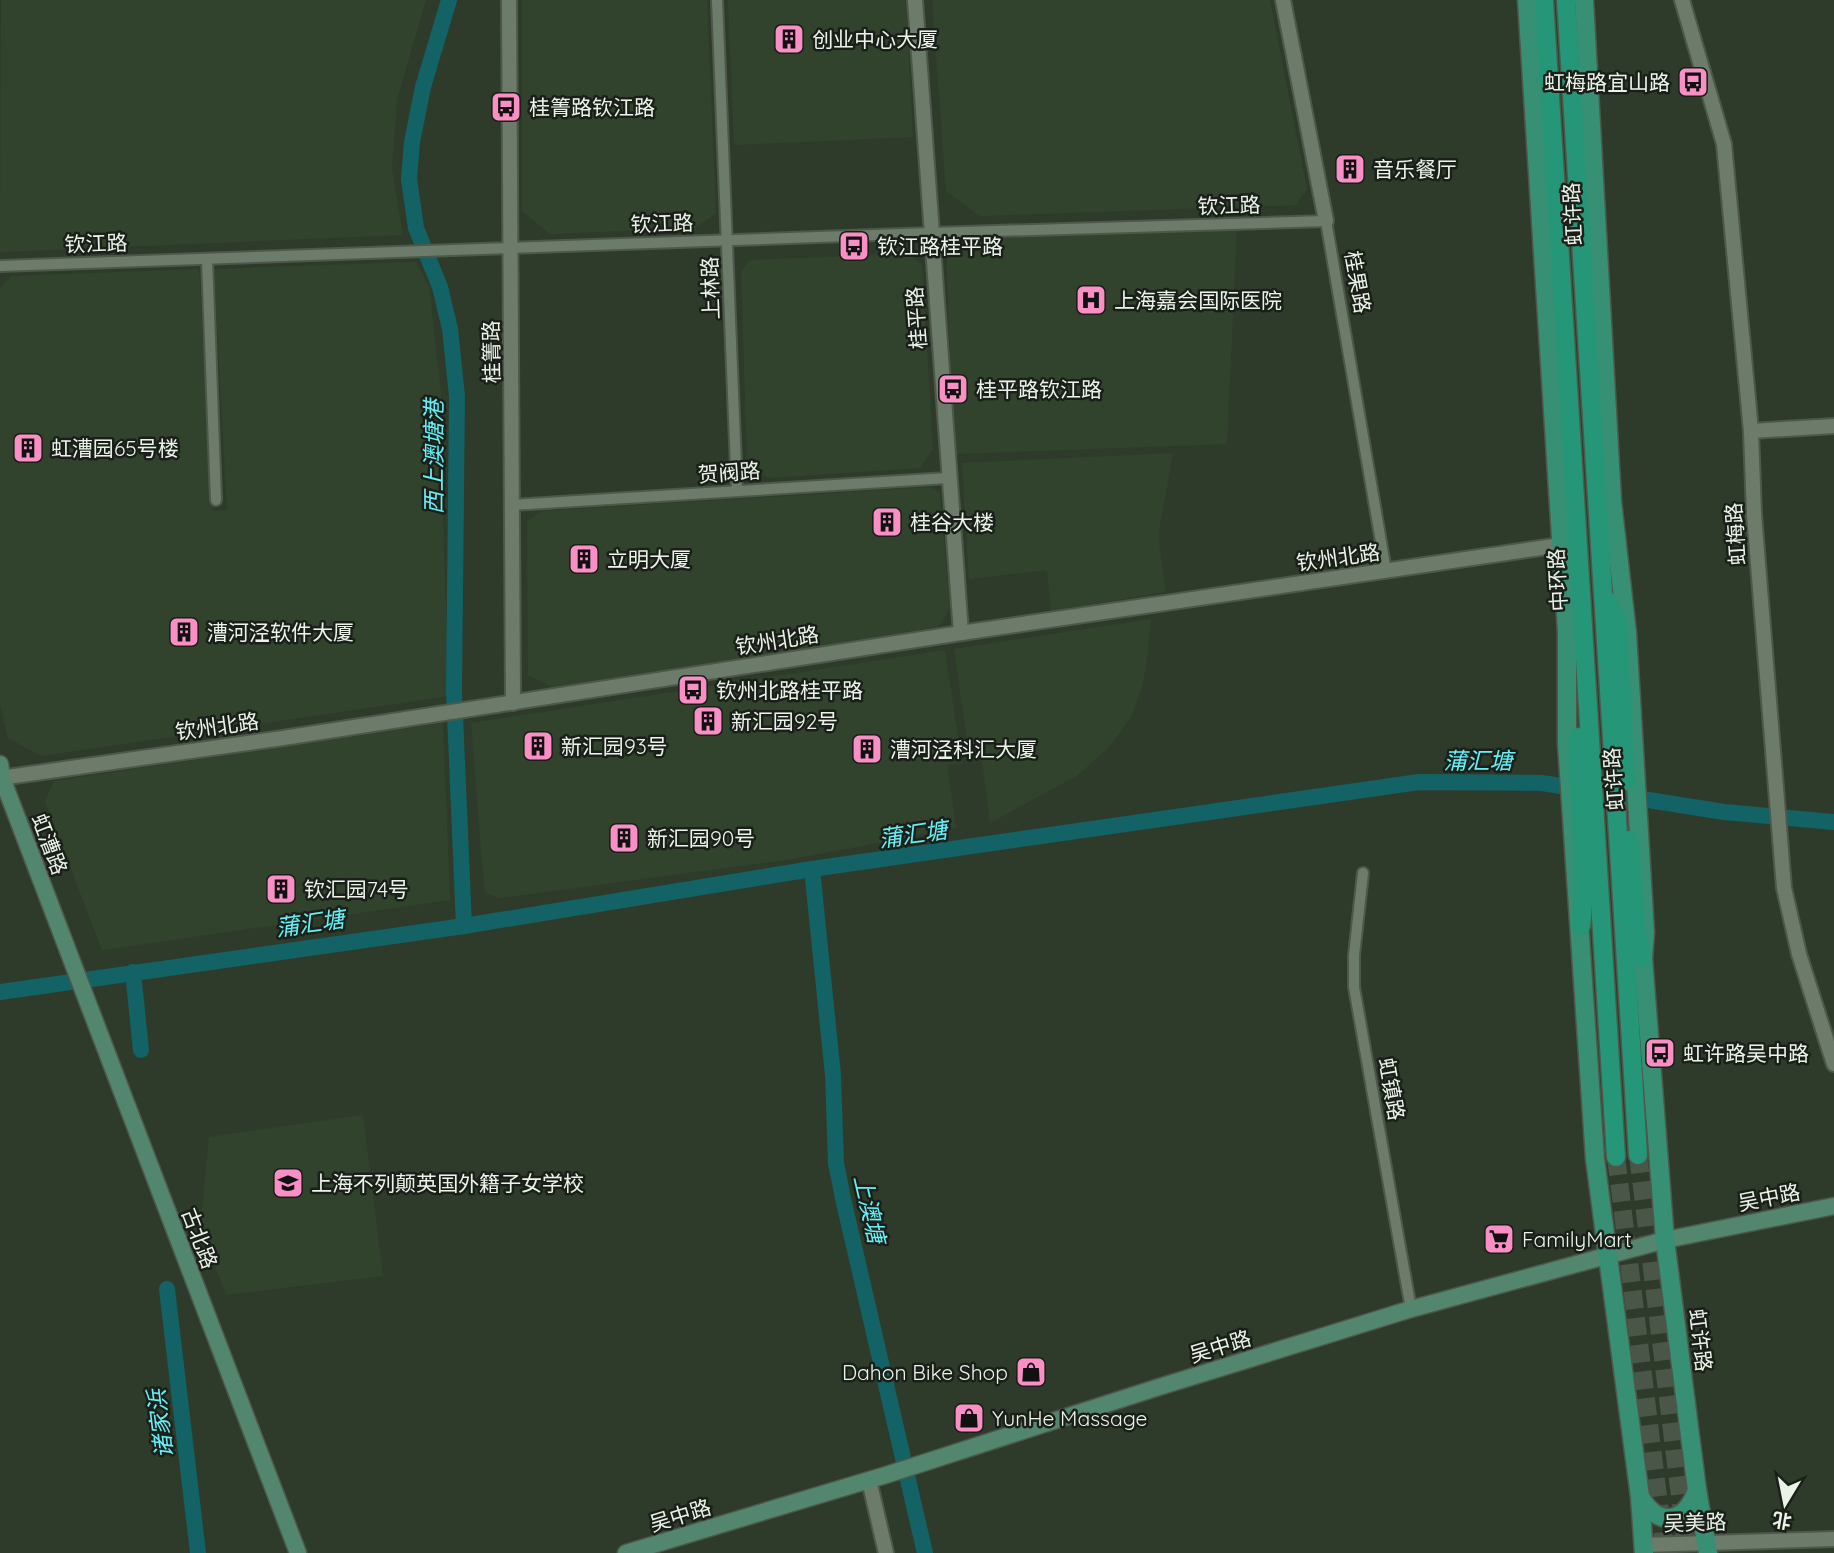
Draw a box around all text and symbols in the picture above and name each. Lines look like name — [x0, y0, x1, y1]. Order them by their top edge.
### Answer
building icon: 创业中心大厦 — [772, 22, 806, 56]
place label: 创业中心大厦 — [812, 26, 938, 52]
bus stop icon: 虹梅路宜山路 — [1676, 65, 1710, 99]
place label: 虹梅路宜山路 — [1544, 69, 1670, 95]
bus stop icon: 桂箐路钦江路 — [489, 90, 523, 124]
place label: 桂箐路钦江路 — [529, 94, 655, 120]
building icon: 音乐餐厅 — [1333, 152, 1367, 186]
place label: 音乐餐厅 — [1373, 156, 1457, 182]
street label: 虹许路 — [1557, 182, 1587, 246]
street label: 钦江路 — [1197, 191, 1261, 219]
street label: 钦江路 — [630, 209, 694, 237]
street label: 钦江路 — [64, 229, 128, 257]
bus stop icon: 钦江路桂平路 — [837, 229, 871, 263]
place label: 钦江路桂平路 — [877, 233, 1003, 259]
street label: 桂果路 — [1340, 249, 1376, 315]
street label: 上林路 — [696, 256, 724, 320]
hospital icon: 上海嘉会国际医院 — [1074, 283, 1108, 317]
street label: 桂平路 — [901, 286, 931, 350]
place label: 上海嘉会国际医院 — [1114, 287, 1282, 313]
street label: 桂箐路 — [477, 320, 505, 384]
bus stop icon: 桂平路钦江路 — [936, 372, 970, 406]
place label: 桂平路钦江路 — [976, 376, 1102, 402]
water label: 西上澳塘港 — [419, 397, 448, 515]
building icon: 虹漕园65号楼 — [11, 431, 45, 465]
place label: 虹漕园65号楼 — [51, 435, 179, 461]
street label: 贺阀路 — [697, 457, 761, 487]
street label: 虹梅路 — [1720, 502, 1750, 566]
building icon: 桂谷大楼 — [870, 505, 904, 539]
place label: 桂谷大楼 — [910, 509, 994, 535]
street label: 钦州北路 — [1295, 538, 1381, 576]
building icon: 立明大厦 — [567, 542, 601, 576]
place label: 立明大厦 — [607, 546, 691, 572]
street label: 中环路 — [1542, 548, 1572, 612]
building icon: 漕河泾软件大厦 — [167, 615, 201, 649]
place label: 漕河泾软件大厦 — [207, 619, 354, 645]
street label: 钦州北路 — [733, 621, 821, 659]
bus stop icon: 钦州北路桂平路 — [676, 673, 710, 707]
place label: 钦州北路桂平路 — [716, 677, 863, 703]
building icon: 新汇园92号 — [691, 704, 725, 738]
street label: 钦州北路 — [174, 707, 260, 745]
place label: 新汇园92号 — [731, 708, 838, 734]
building icon: 新汇园93号 — [521, 729, 555, 763]
building icon: 漕河泾科汇大厦 — [850, 732, 884, 766]
place label: 新汇园93号 — [561, 733, 668, 759]
place label: 漕河泾科汇大厦 — [890, 736, 1037, 762]
water label: 蒲汇塘 — [1444, 746, 1517, 775]
street label: 虹许路 — [1598, 747, 1628, 811]
street label: 虹漕路 — [27, 810, 73, 878]
water label: 蒲汇塘 — [877, 814, 953, 853]
building icon: 新汇园90号 — [607, 821, 641, 855]
place label: 新汇园90号 — [647, 825, 755, 851]
building icon: 钦汇园74号 — [264, 872, 298, 906]
place label: 钦汇园74号 — [304, 876, 409, 902]
water label: 蒲汇塘 — [274, 903, 350, 942]
bus stop icon: 虹许路吴中路 — [1643, 1036, 1677, 1070]
place label: 虹许路吴中路 — [1683, 1040, 1809, 1066]
street label: 虹镇路 — [1374, 1056, 1410, 1122]
school or university icon: 上海不列颠英国外籍子女学校 — [271, 1166, 305, 1200]
place label: 上海不列颠英国外籍子女学校 — [311, 1170, 584, 1196]
water label: 上澳塘 — [848, 1172, 893, 1250]
street label: 吴中路 — [1736, 1178, 1802, 1216]
street label: 古北路 — [177, 1204, 223, 1272]
supermarket icon: FamilyMart — [1482, 1222, 1516, 1256]
place label: FamilyMart — [1522, 1226, 1632, 1252]
street label: 虹许路 — [1684, 1307, 1718, 1373]
street label: 吴中路 — [1186, 1324, 1254, 1368]
shop icon: Dahon Bike Shop — [1014, 1355, 1048, 1389]
place label: Dahon Bike Shop — [842, 1359, 1008, 1385]
water label: 诸家浜 — [141, 1386, 179, 1460]
shop icon: YunHe Massage — [952, 1401, 986, 1435]
place label: YunHe Massage — [992, 1405, 1147, 1431]
north arrow — [1750, 1469, 1820, 1539]
street label: 吴中路 — [646, 1493, 714, 1537]
text: 北 — [1771, 1507, 1793, 1534]
street label: 吴美路 — [1663, 1508, 1727, 1536]

